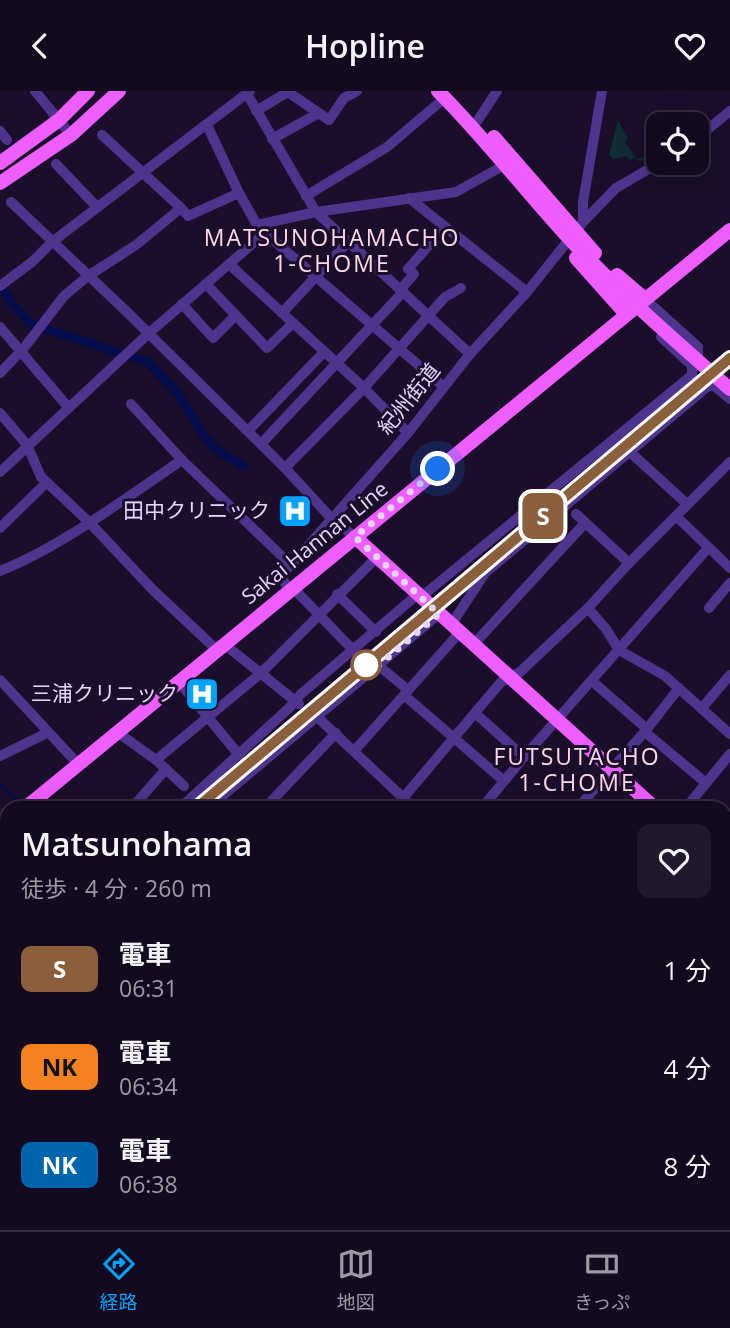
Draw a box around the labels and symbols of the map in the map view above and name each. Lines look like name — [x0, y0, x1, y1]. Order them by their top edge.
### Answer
district label: MATSUNOHAMACHO 1-CHOME — [204, 221, 460, 279]
street label: 紀州街道 — [371, 357, 446, 440]
your location — [420, 451, 455, 486]
street label: Sakai Hannan Line — [235, 475, 393, 610]
hospital icon: 田中クリニック — [276, 492, 314, 530]
line badge: S — [520, 493, 566, 539]
place label: 田中クリニック — [123, 496, 270, 524]
unlabelled marker — [351, 650, 381, 680]
hospital icon: 三浦クリニック — [183, 675, 221, 713]
place label: 三浦クリニック — [31, 679, 178, 707]
district label: FUTSUTACHO 1-CHOME — [493, 740, 661, 798]

